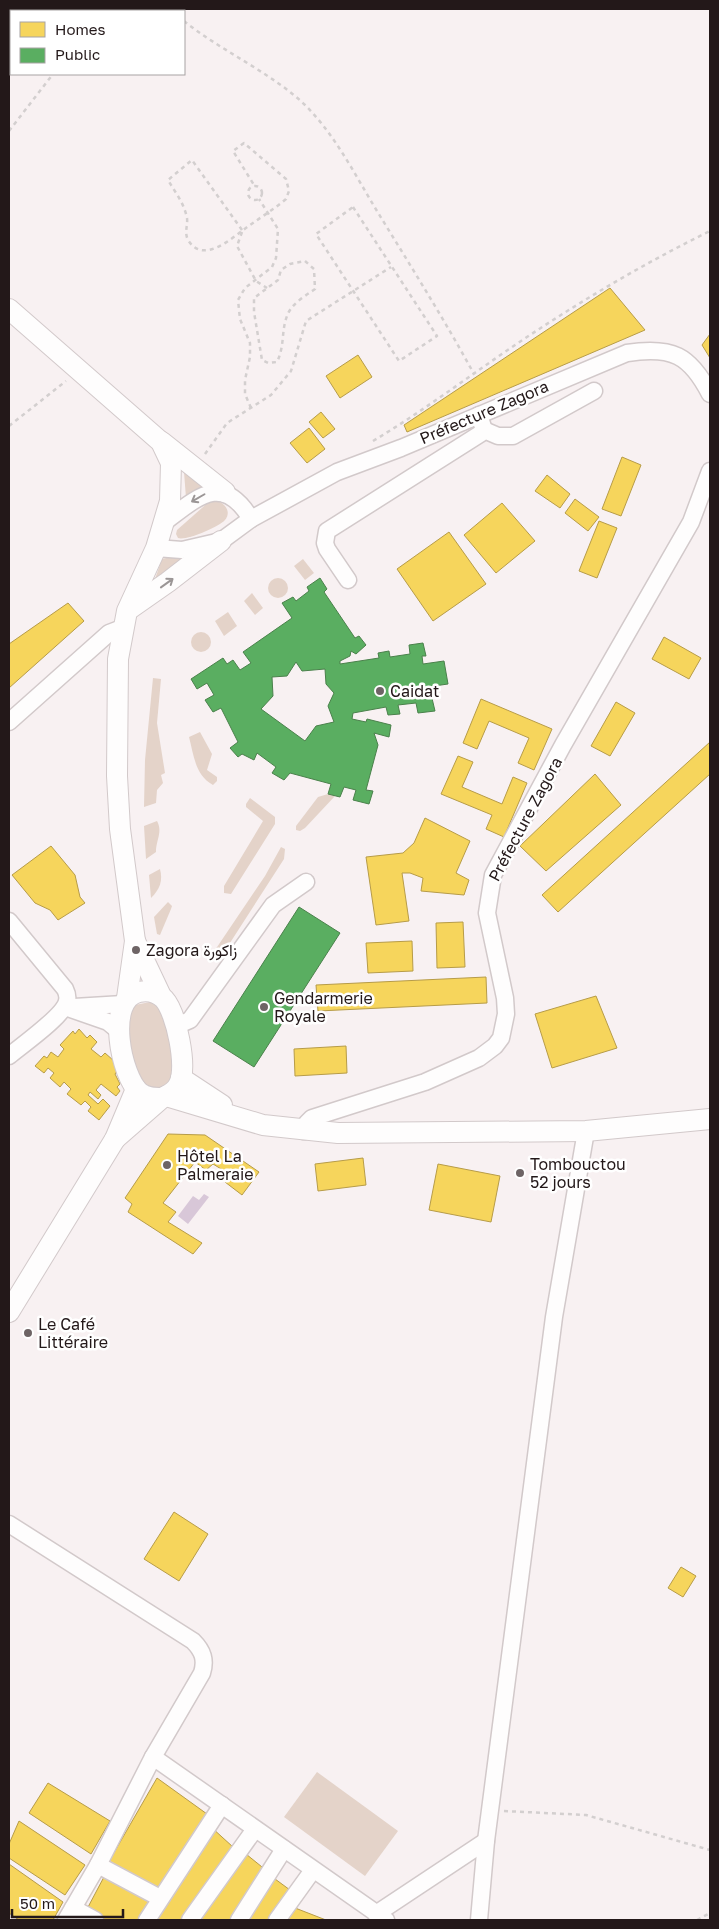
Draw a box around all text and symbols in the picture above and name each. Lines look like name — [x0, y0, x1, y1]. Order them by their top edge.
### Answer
legend — [10, 10, 185, 75]
text: Homes — [55, 20, 105, 38]
text: Public — [55, 45, 100, 63]
street label: Préfecture Zagora — [417, 376, 551, 448]
one-way arrow — [192, 493, 206, 503]
one-way arrow — [160, 578, 174, 588]
place label: Caidat — [390, 681, 439, 701]
marker: Caidat — [374, 685, 386, 697]
street label: Préfecture Zagora — [484, 753, 566, 885]
place label: Zagora زاكورة — [146, 940, 237, 961]
marker: Zagora زاكورة — [130, 944, 142, 956]
place label: Gendarmerie Royale — [274, 988, 373, 1026]
marker: Gendarmerie Royale — [258, 1001, 270, 1013]
place label: Hôtel La Palmeraie — [177, 1146, 254, 1184]
place label: Tombouctou 52 jours — [530, 1154, 626, 1192]
marker: Hôtel La Palmeraie — [161, 1159, 173, 1171]
marker: Tombouctou 52 jours — [514, 1167, 526, 1179]
place label: Le Café Littéraire — [38, 1314, 108, 1352]
marker: Le Café Littéraire — [22, 1327, 34, 1339]
scale bar — [12, 1886, 124, 1918]
text: 50 m — [20, 1894, 55, 1912]

